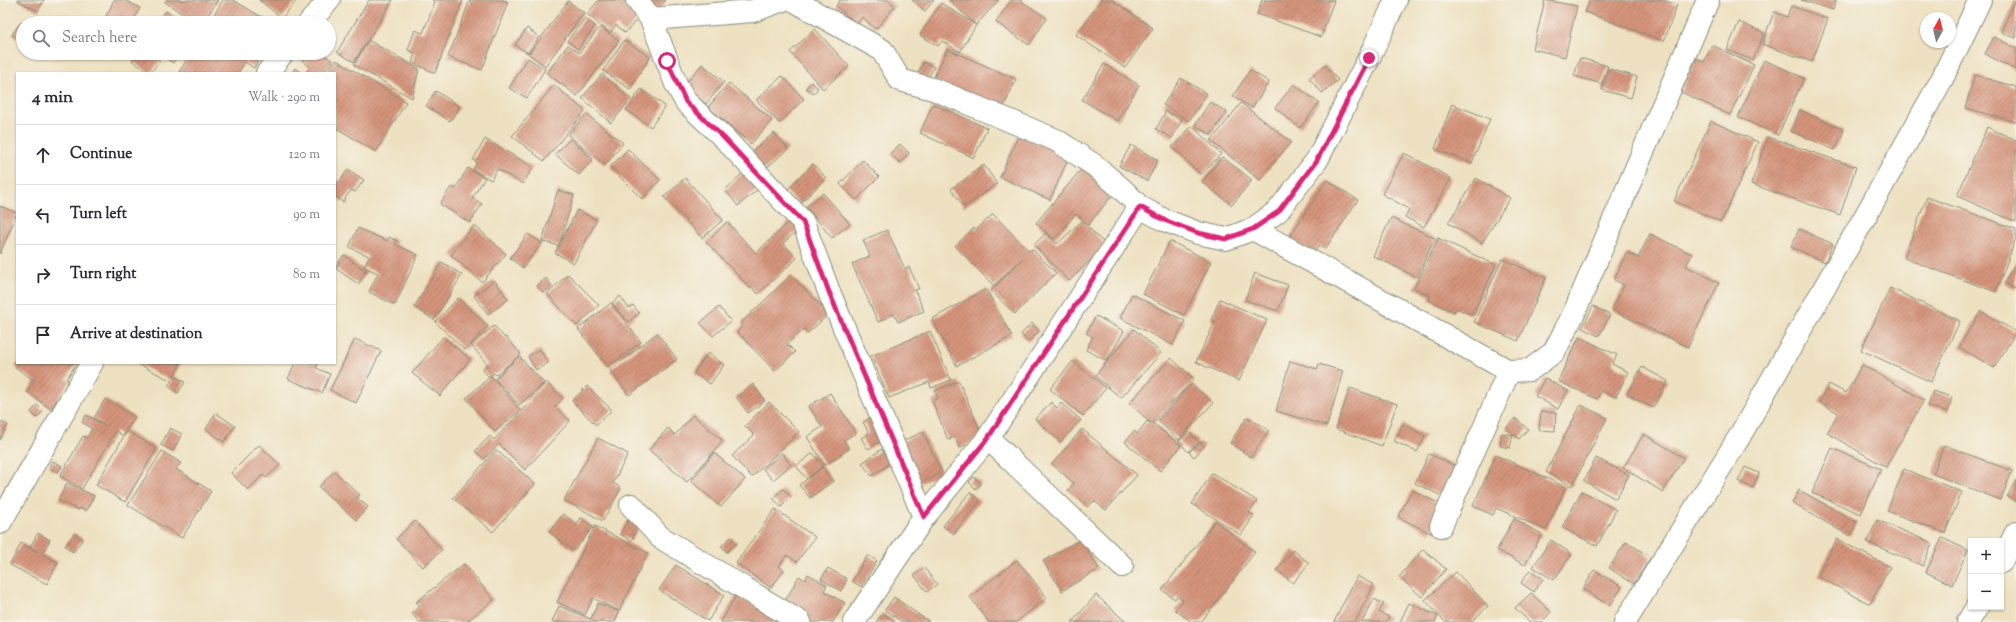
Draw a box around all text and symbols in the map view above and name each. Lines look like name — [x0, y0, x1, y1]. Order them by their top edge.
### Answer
north arrow — [1920, 12, 1956, 48]
search box — [16, 16, 336, 60]
icon: search — [30, 27, 52, 49]
text: Search here — [62, 28, 137, 49]
route end — [1360, 49, 1378, 67]
route start — [658, 52, 676, 70]
text: 4 min — [32, 86, 73, 110]
text: Walk · 290 m — [248, 89, 320, 107]
icon: ahead — [32, 144, 54, 166]
text: Continue — [70, 144, 132, 165]
text: 120 m — [289, 146, 320, 164]
icon: left — [32, 204, 54, 226]
text: Turn left — [70, 204, 127, 225]
text: 90 m — [293, 206, 320, 224]
icon: right — [32, 264, 54, 286]
text: Turn right — [70, 264, 136, 285]
text: 80 m — [293, 266, 320, 284]
icon: arrive — [32, 324, 54, 346]
text: Arrive at destination — [70, 324, 203, 345]
map controls — [1968, 538, 2004, 610]
button: + — [1968, 538, 2004, 574]
button: − — [1968, 574, 2004, 610]

